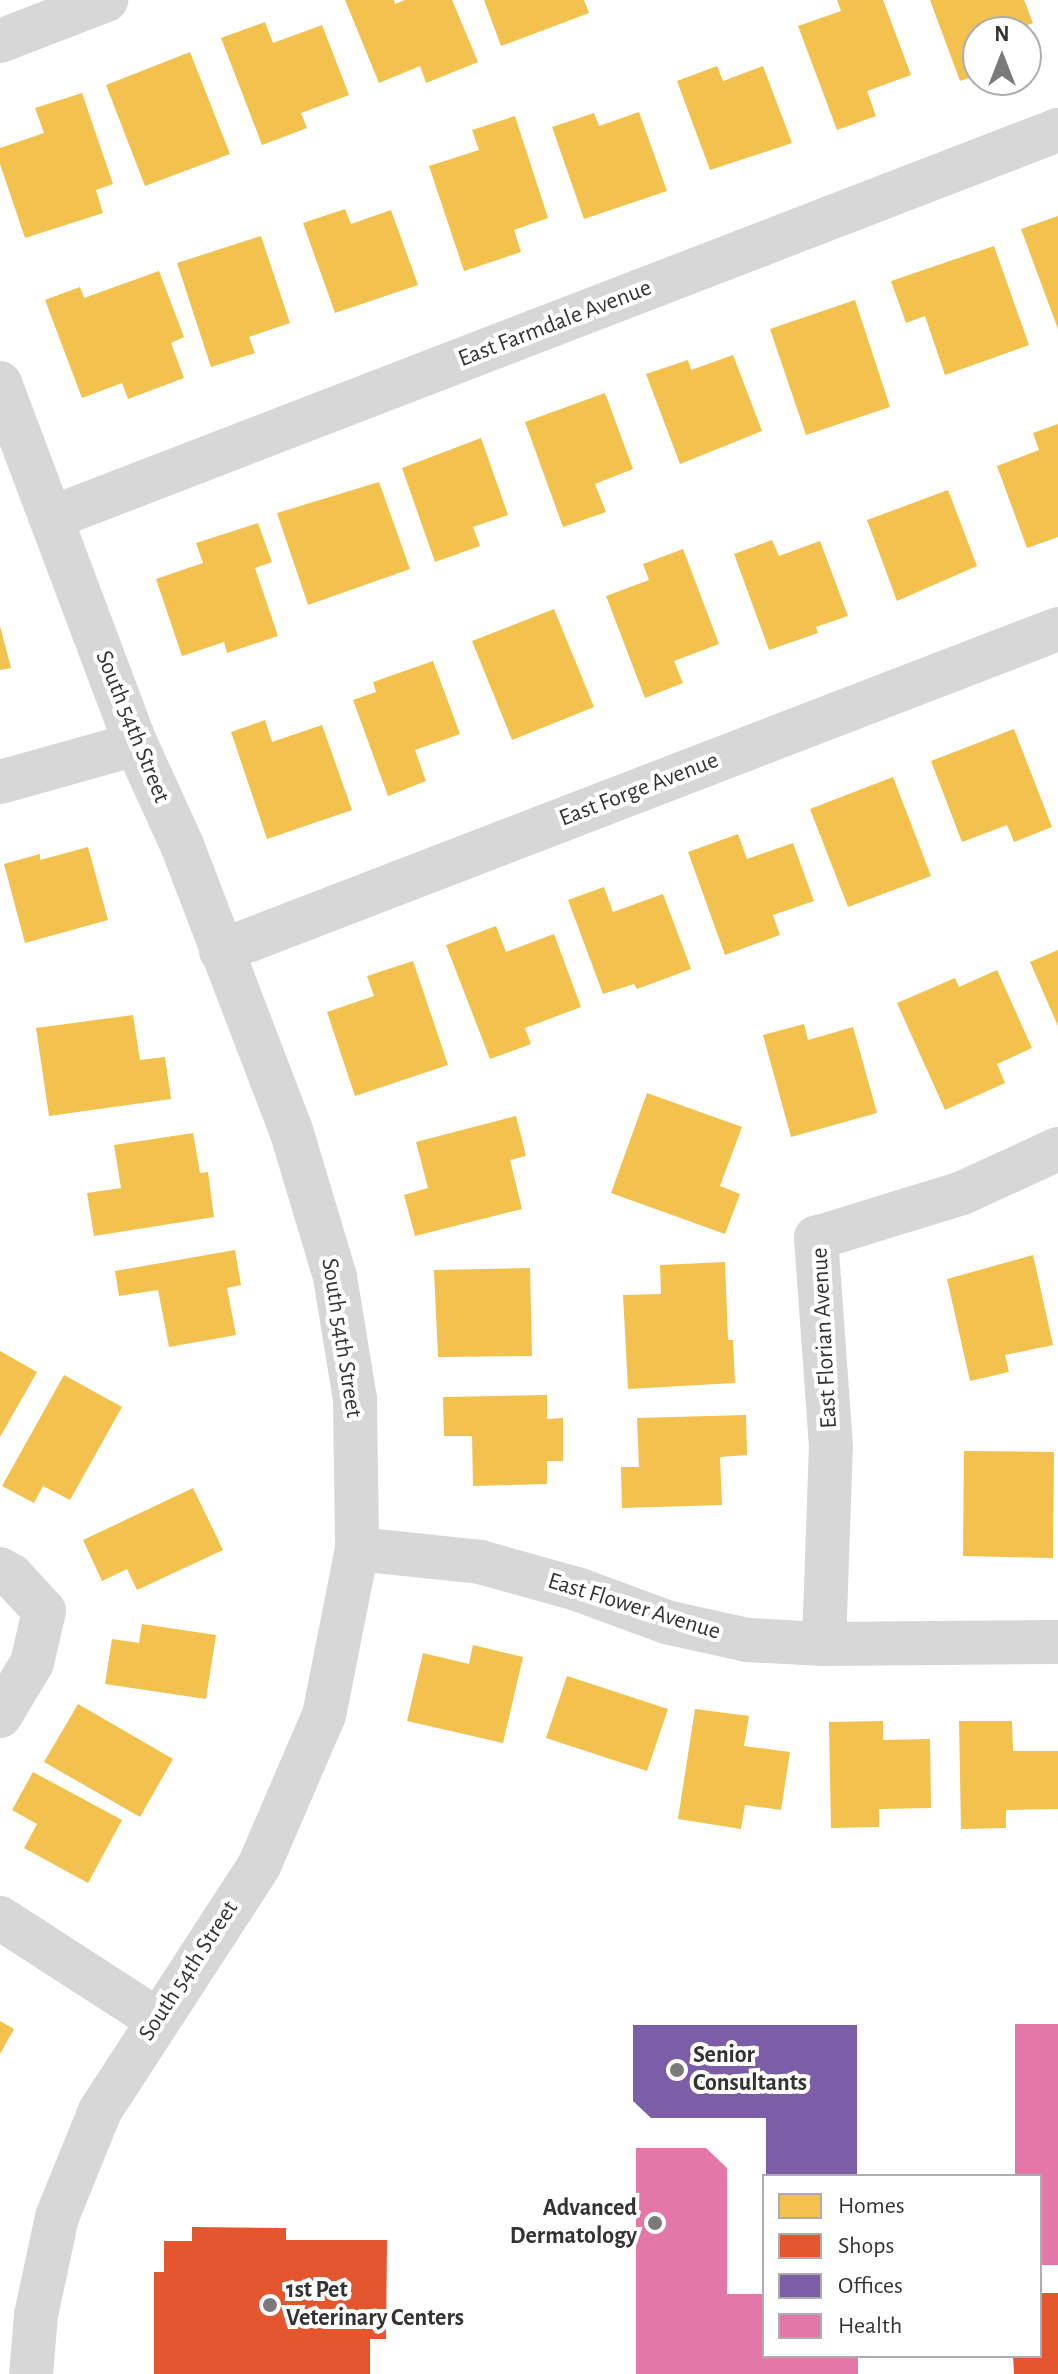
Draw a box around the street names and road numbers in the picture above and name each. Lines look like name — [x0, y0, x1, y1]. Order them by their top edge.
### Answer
street label: East Farmdale Avenue — [454, 274, 656, 374]
street label: South 54th Street — [88, 647, 176, 807]
street label: East Forge Avenue — [555, 746, 723, 834]
street label: East Florian Avenue — [806, 1247, 844, 1429]
street label: South 54th Street — [314, 1256, 368, 1420]
street label: East Flower Avenue — [544, 1567, 724, 1647]
street label: South 54th Street — [133, 1896, 245, 2046]

